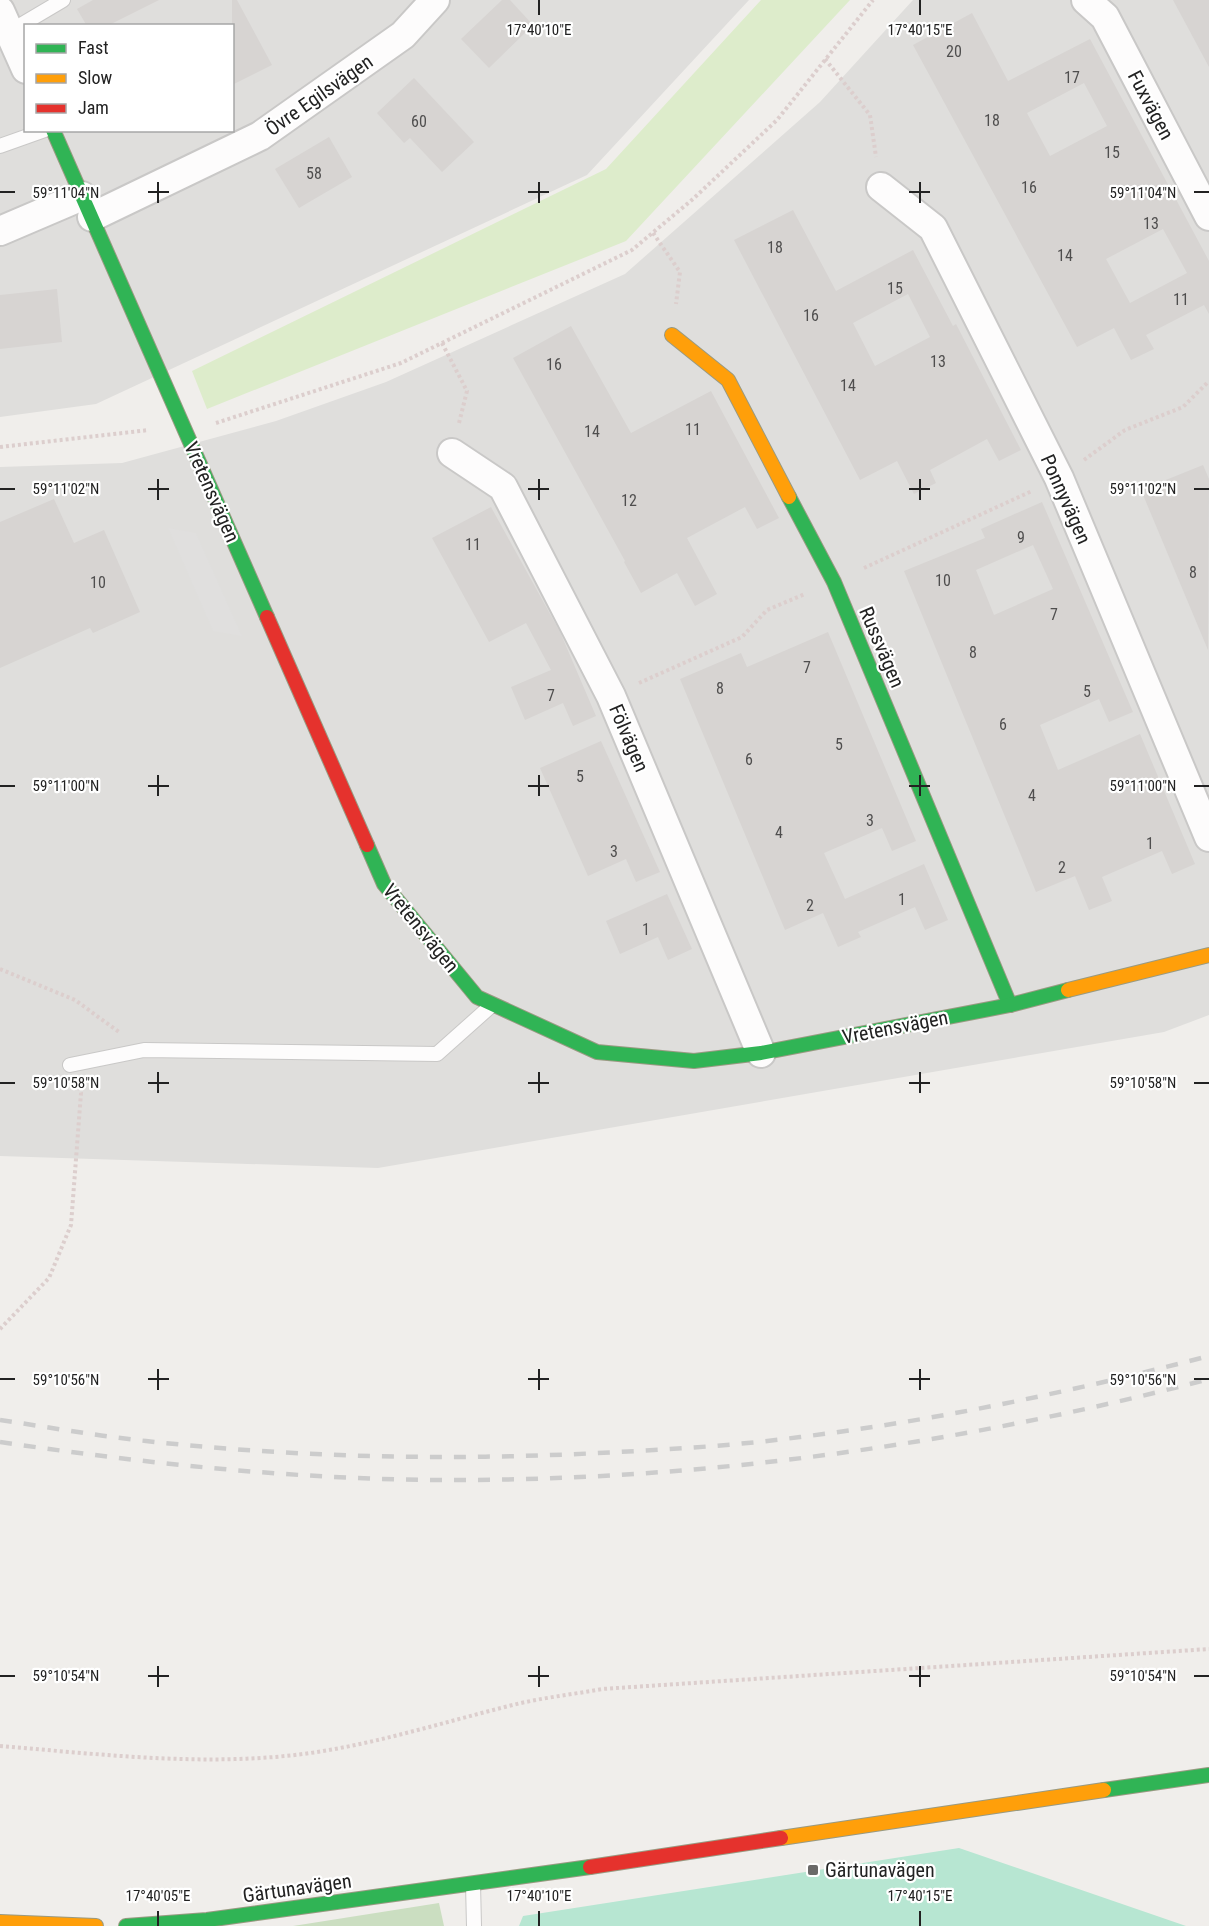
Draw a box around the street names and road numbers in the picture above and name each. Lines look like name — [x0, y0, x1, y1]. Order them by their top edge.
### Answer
street label: Övre Egilsvägen — [261, 49, 377, 141]
street label: Fuxvägen — [1123, 66, 1179, 144]
street label: Vretensvägen — [179, 438, 245, 546]
street label: Ponnyvägen — [1036, 450, 1096, 548]
street label: Russvägen — [854, 603, 910, 691]
street label: Fölvägen — [604, 701, 654, 775]
street label: Vretensvägen — [378, 879, 464, 977]
street label: Vretensvägen — [840, 1005, 950, 1049]
street label: Gärtunavägen — [241, 1868, 353, 1908]

